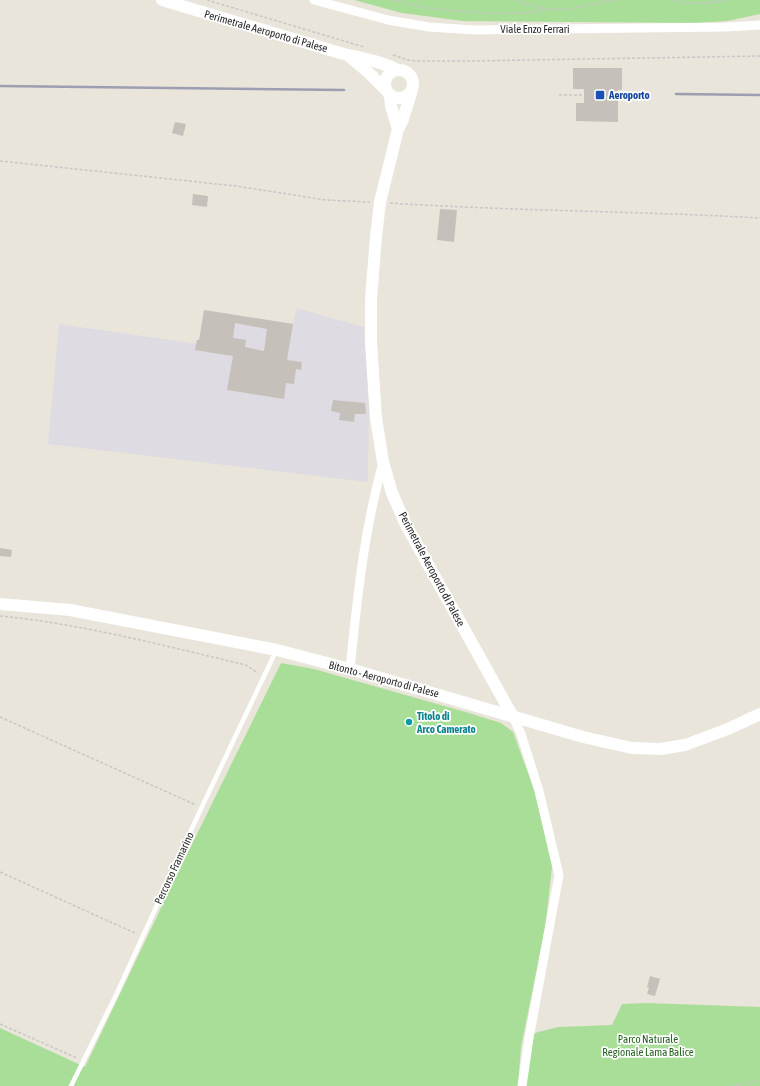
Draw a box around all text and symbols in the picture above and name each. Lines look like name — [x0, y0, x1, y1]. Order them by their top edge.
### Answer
street label: Perimetrale Aeroporto di Palese — [203, 8, 329, 54]
street label: Viale Enzo Ferrari — [500, 23, 570, 35]
marker: Aeroporto — [594, 89, 606, 101]
place label: Aeroporto — [608, 89, 650, 101]
street label: Perimetrale Aeroporto di Palese — [397, 510, 467, 628]
street label: Bitonto - Aeroporto di Palese — [328, 659, 440, 699]
place label: Titolo di Arco Camerato — [416, 710, 476, 735]
marker: Titolo di Arco Camerato — [404, 717, 414, 727]
street label: Percorso Framarino — [152, 830, 196, 906]
park label: Parco Naturale Regionale Lama Balice — [602, 1033, 694, 1058]

